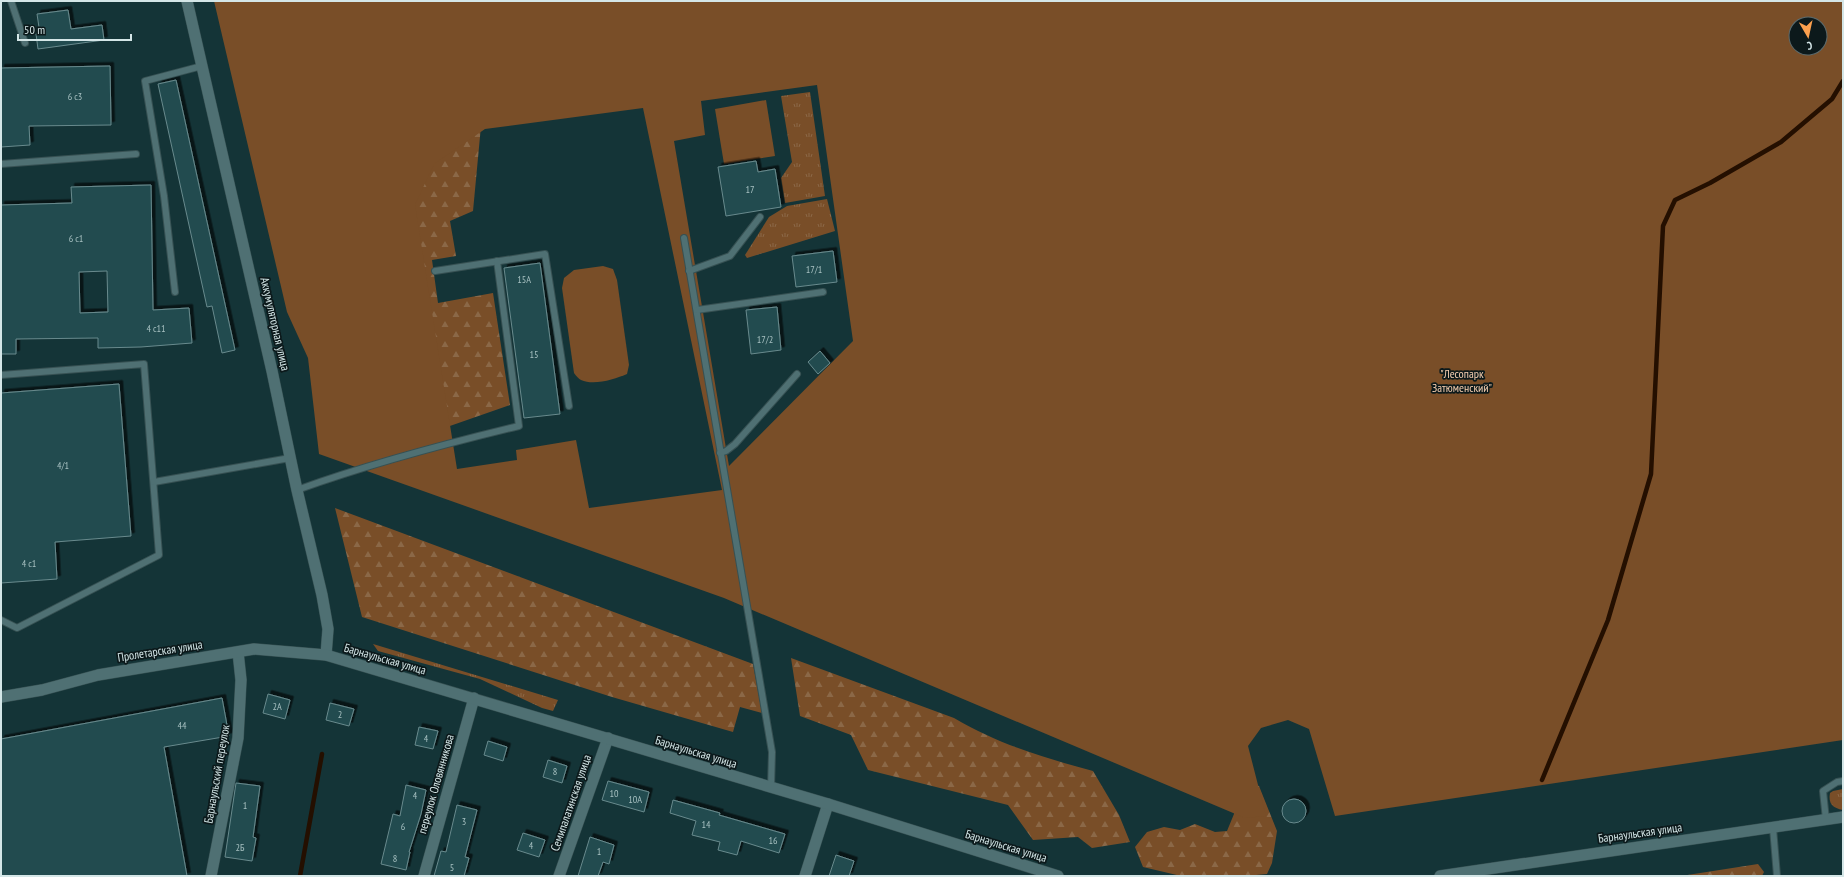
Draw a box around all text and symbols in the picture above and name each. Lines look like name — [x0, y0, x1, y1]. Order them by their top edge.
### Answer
scale bar — [18, 16, 131, 42]
north arrow — [1788, 16, 1828, 56]
text: 50 m — [24, 22, 45, 37]
text: С — [1806, 39, 1813, 53]
house number: 6 с3 — [68, 90, 82, 103]
house number: 17 — [746, 183, 755, 196]
house number: 6 с1 — [69, 232, 83, 245]
house number: 17/1 — [806, 263, 822, 276]
house number: 15А — [517, 273, 531, 286]
street label: Аккумуляторная улица — [257, 276, 294, 372]
house number: 4 с11 — [146, 322, 166, 335]
house number: 17/2 — [757, 333, 773, 346]
house number: 15 — [530, 348, 539, 361]
park label: "Лесопарк Затюменский" — [1432, 366, 1492, 395]
house number: 4/1 — [57, 459, 69, 472]
house number: 4 с1 — [22, 557, 36, 570]
street label: Пролетарская улица — [116, 636, 204, 665]
street label: Барнаульская улица — [342, 640, 428, 677]
house number: 2А — [272, 700, 282, 713]
house number: 2 — [338, 708, 342, 721]
house number: 44 — [178, 719, 187, 732]
street label: Барнаульский переулок — [200, 723, 233, 825]
street label: переулок Оловянникова — [414, 732, 457, 835]
house number: 4 — [424, 732, 429, 745]
street label: Барнаульская улица — [654, 732, 739, 771]
street label: Семипалатинская улица — [547, 752, 594, 853]
house number: 8 — [553, 765, 557, 778]
house number: 10 — [610, 787, 619, 800]
house number: 4 — [413, 789, 418, 802]
house number: 10А — [628, 793, 642, 806]
house number: 1 — [243, 799, 247, 812]
house number: 3 — [462, 815, 466, 828]
house number: 14 — [702, 818, 711, 831]
street label: Барнаульская улица — [1597, 819, 1683, 846]
house number: 6 — [401, 820, 406, 833]
street label: Барнаульская улица — [964, 826, 1049, 865]
house number: 16 — [769, 834, 778, 847]
house number: 4 — [529, 839, 534, 852]
house number: 2Б — [236, 841, 245, 854]
house number: 1 — [597, 845, 601, 858]
house number: 8 — [393, 852, 397, 865]
house number: 5 — [450, 861, 454, 874]

